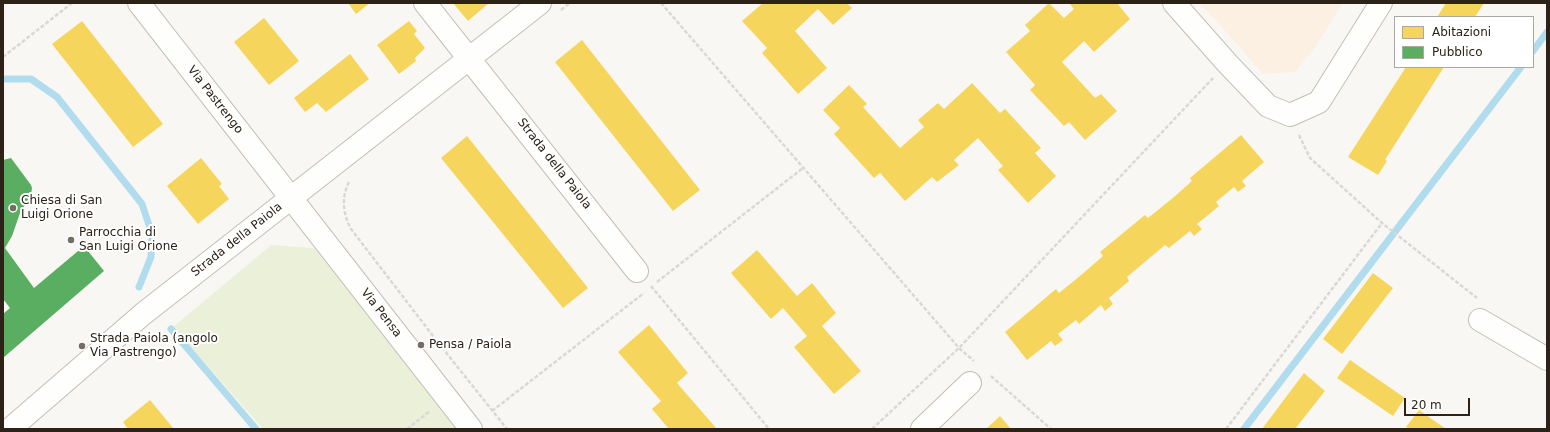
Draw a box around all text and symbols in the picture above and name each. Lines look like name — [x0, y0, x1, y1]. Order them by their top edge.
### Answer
legend — [1394, 16, 1534, 68]
text: Abitazioni — [1432, 25, 1491, 39]
text: Pubblico — [1432, 45, 1482, 59]
street label: Via Pastrengo — [184, 63, 246, 137]
street label: Strada della Paiola — [514, 116, 594, 212]
place label: Chiesa di San Luigi Orione — [21, 194, 102, 222]
street label: Strada della Paiola — [189, 200, 285, 280]
marker: Chiesa di San Luigi Orione — [8, 203, 18, 213]
place label: Parrocchia di San Luigi Orione — [79, 226, 178, 254]
marker: Parrocchia di San Luigi Orione — [66, 235, 76, 245]
street label: Via Pensa — [358, 286, 404, 340]
place label: Strada Paiola (angolo Via Pastrengo) — [90, 332, 218, 360]
place label: Pensa / Paiola — [429, 338, 511, 352]
marker: Pensa / Paiola — [416, 340, 426, 350]
marker: Strada Paiola (angolo Via Pastrengo) — [77, 341, 87, 351]
scale bar — [1406, 390, 1472, 416]
text: 20 m — [1411, 398, 1442, 412]

